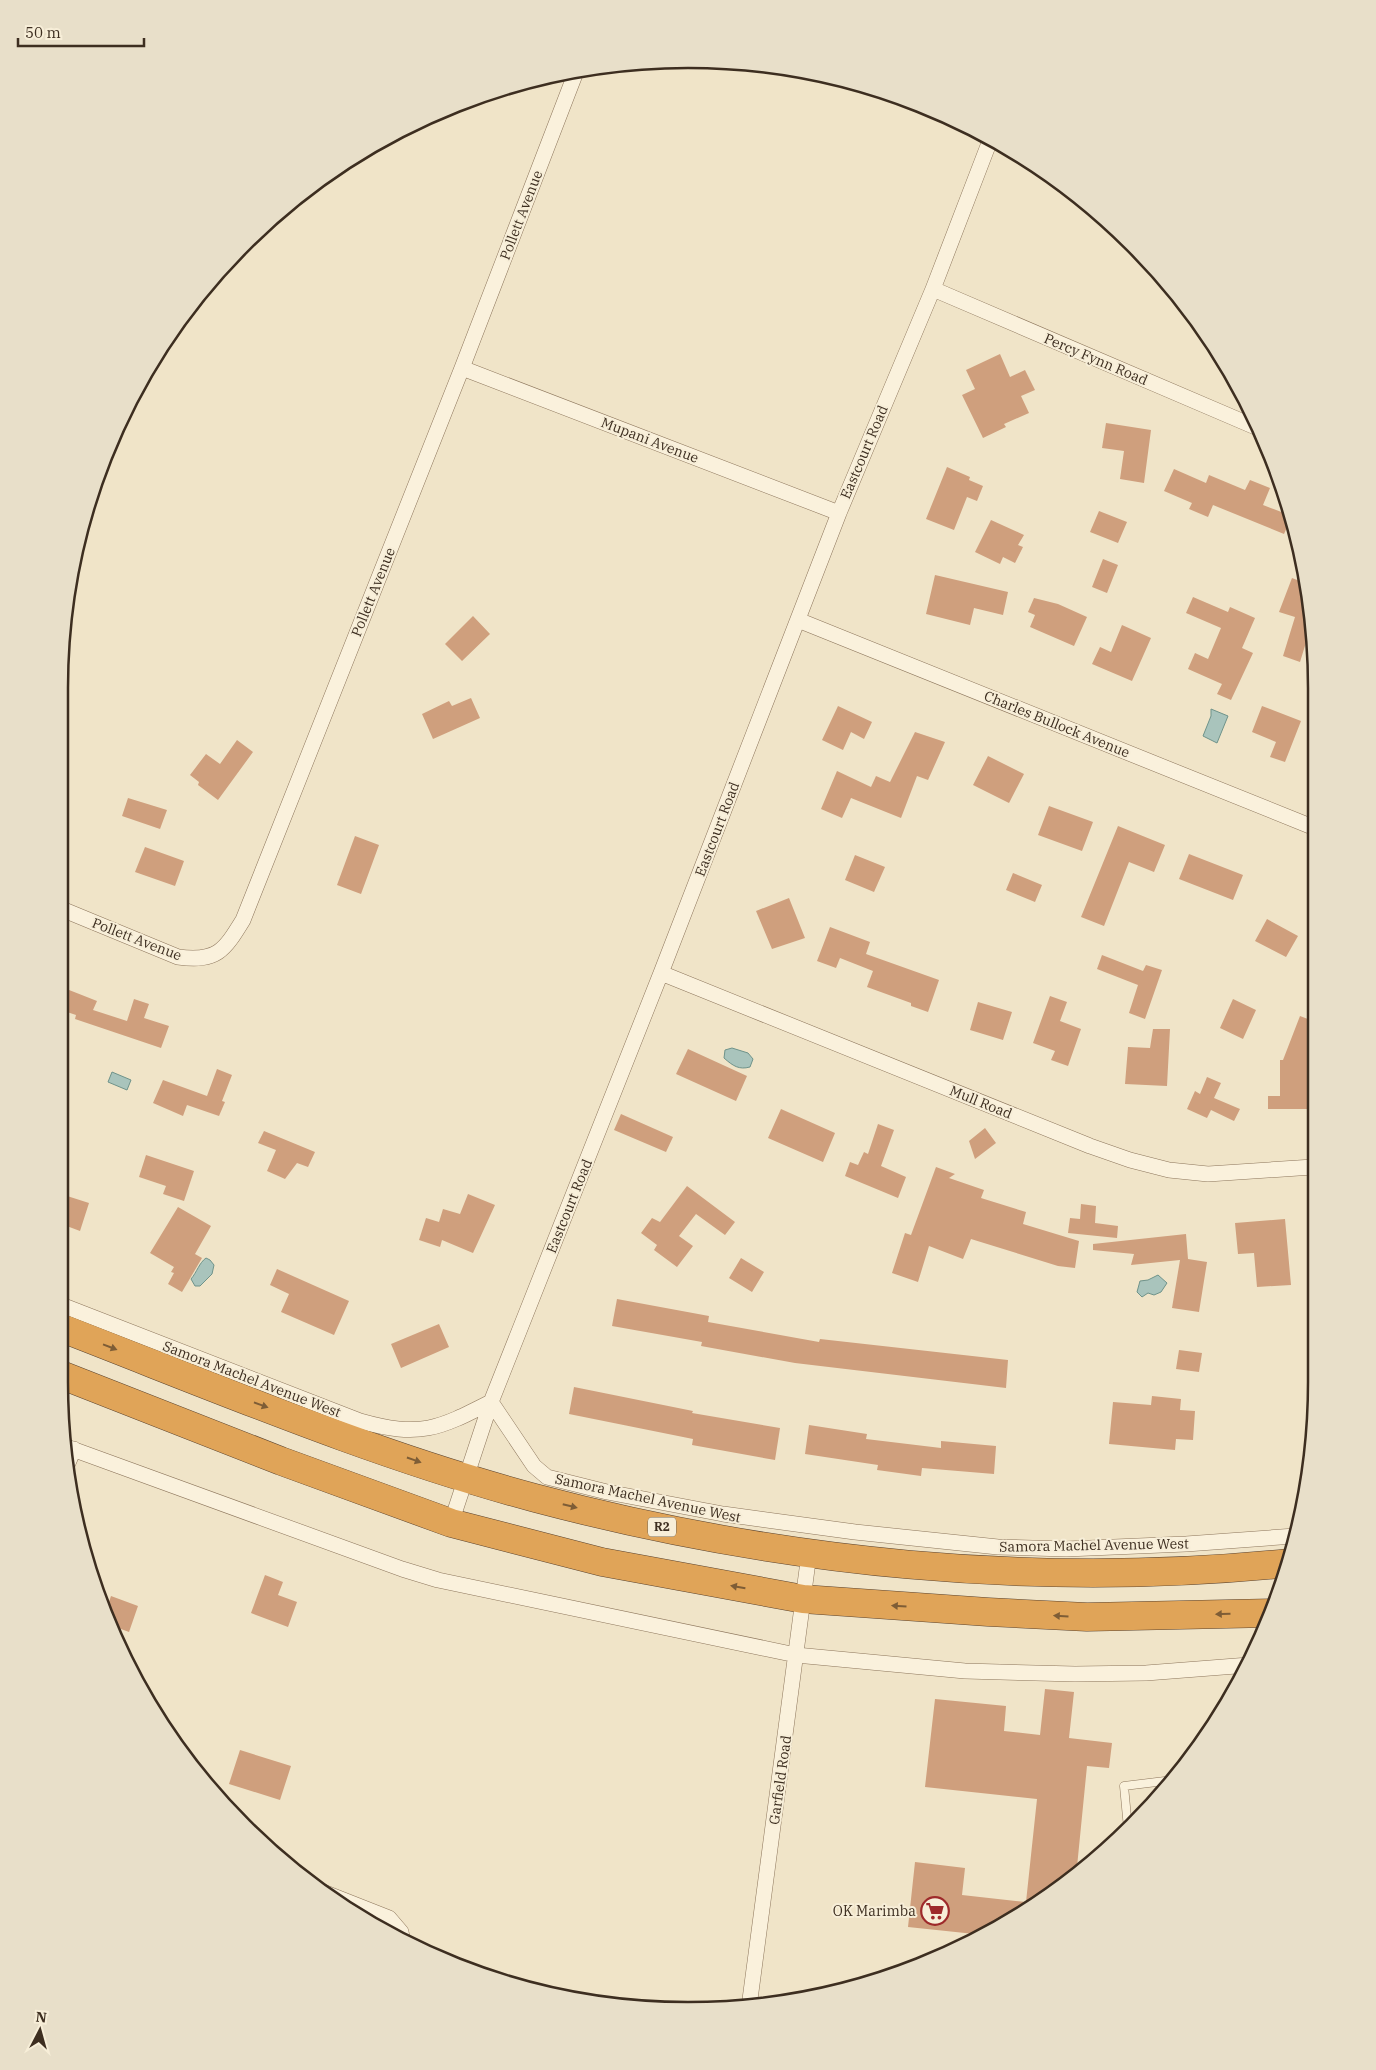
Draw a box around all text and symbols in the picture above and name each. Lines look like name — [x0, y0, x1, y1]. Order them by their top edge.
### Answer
scale bar — [18, 15, 144, 47]
text: 50 m — [25, 23, 61, 42]
street label: Pollett Avenue — [496, 168, 546, 262]
street label: Percy Fynn Road — [1042, 329, 1151, 389]
street label: Eastcourt Road — [836, 402, 892, 501]
street label: Mupani Avenue — [599, 413, 701, 467]
street label: Pollett Avenue — [347, 545, 399, 639]
street label: Charles Bullock Avenue — [981, 687, 1133, 761]
street label: Eastcourt Road — [691, 779, 743, 879]
street label: Pollett Avenue — [90, 914, 184, 964]
street label: Mull Road — [947, 1081, 1015, 1123]
street label: Eastcourt Road — [542, 1156, 596, 1256]
street label: Samora Machel Avenue West — [160, 1337, 344, 1421]
one-way arrow — [102, 1343, 117, 1351]
one-way arrow — [254, 1401, 269, 1409]
one-way arrow — [407, 1456, 422, 1464]
street label: Samora Machel Avenue West — [553, 1469, 743, 1527]
one-way arrow — [562, 1502, 577, 1510]
road number: R2 — [648, 1518, 676, 1536]
street label: Samora Machel Avenue West — [999, 1534, 1189, 1556]
one-way arrow — [729, 1583, 745, 1591]
one-way arrow — [891, 1601, 907, 1609]
one-way arrow — [1053, 1611, 1069, 1619]
one-way arrow — [1215, 1611, 1231, 1619]
street label: Garfield Road — [765, 1734, 795, 1826]
supermarket icon: OK Marimba — [920, 1896, 950, 1926]
place label: OK Marimba — [833, 1902, 916, 1920]
north arrow — [15, 2005, 65, 2055]
text: N — [35, 2008, 48, 2027]

